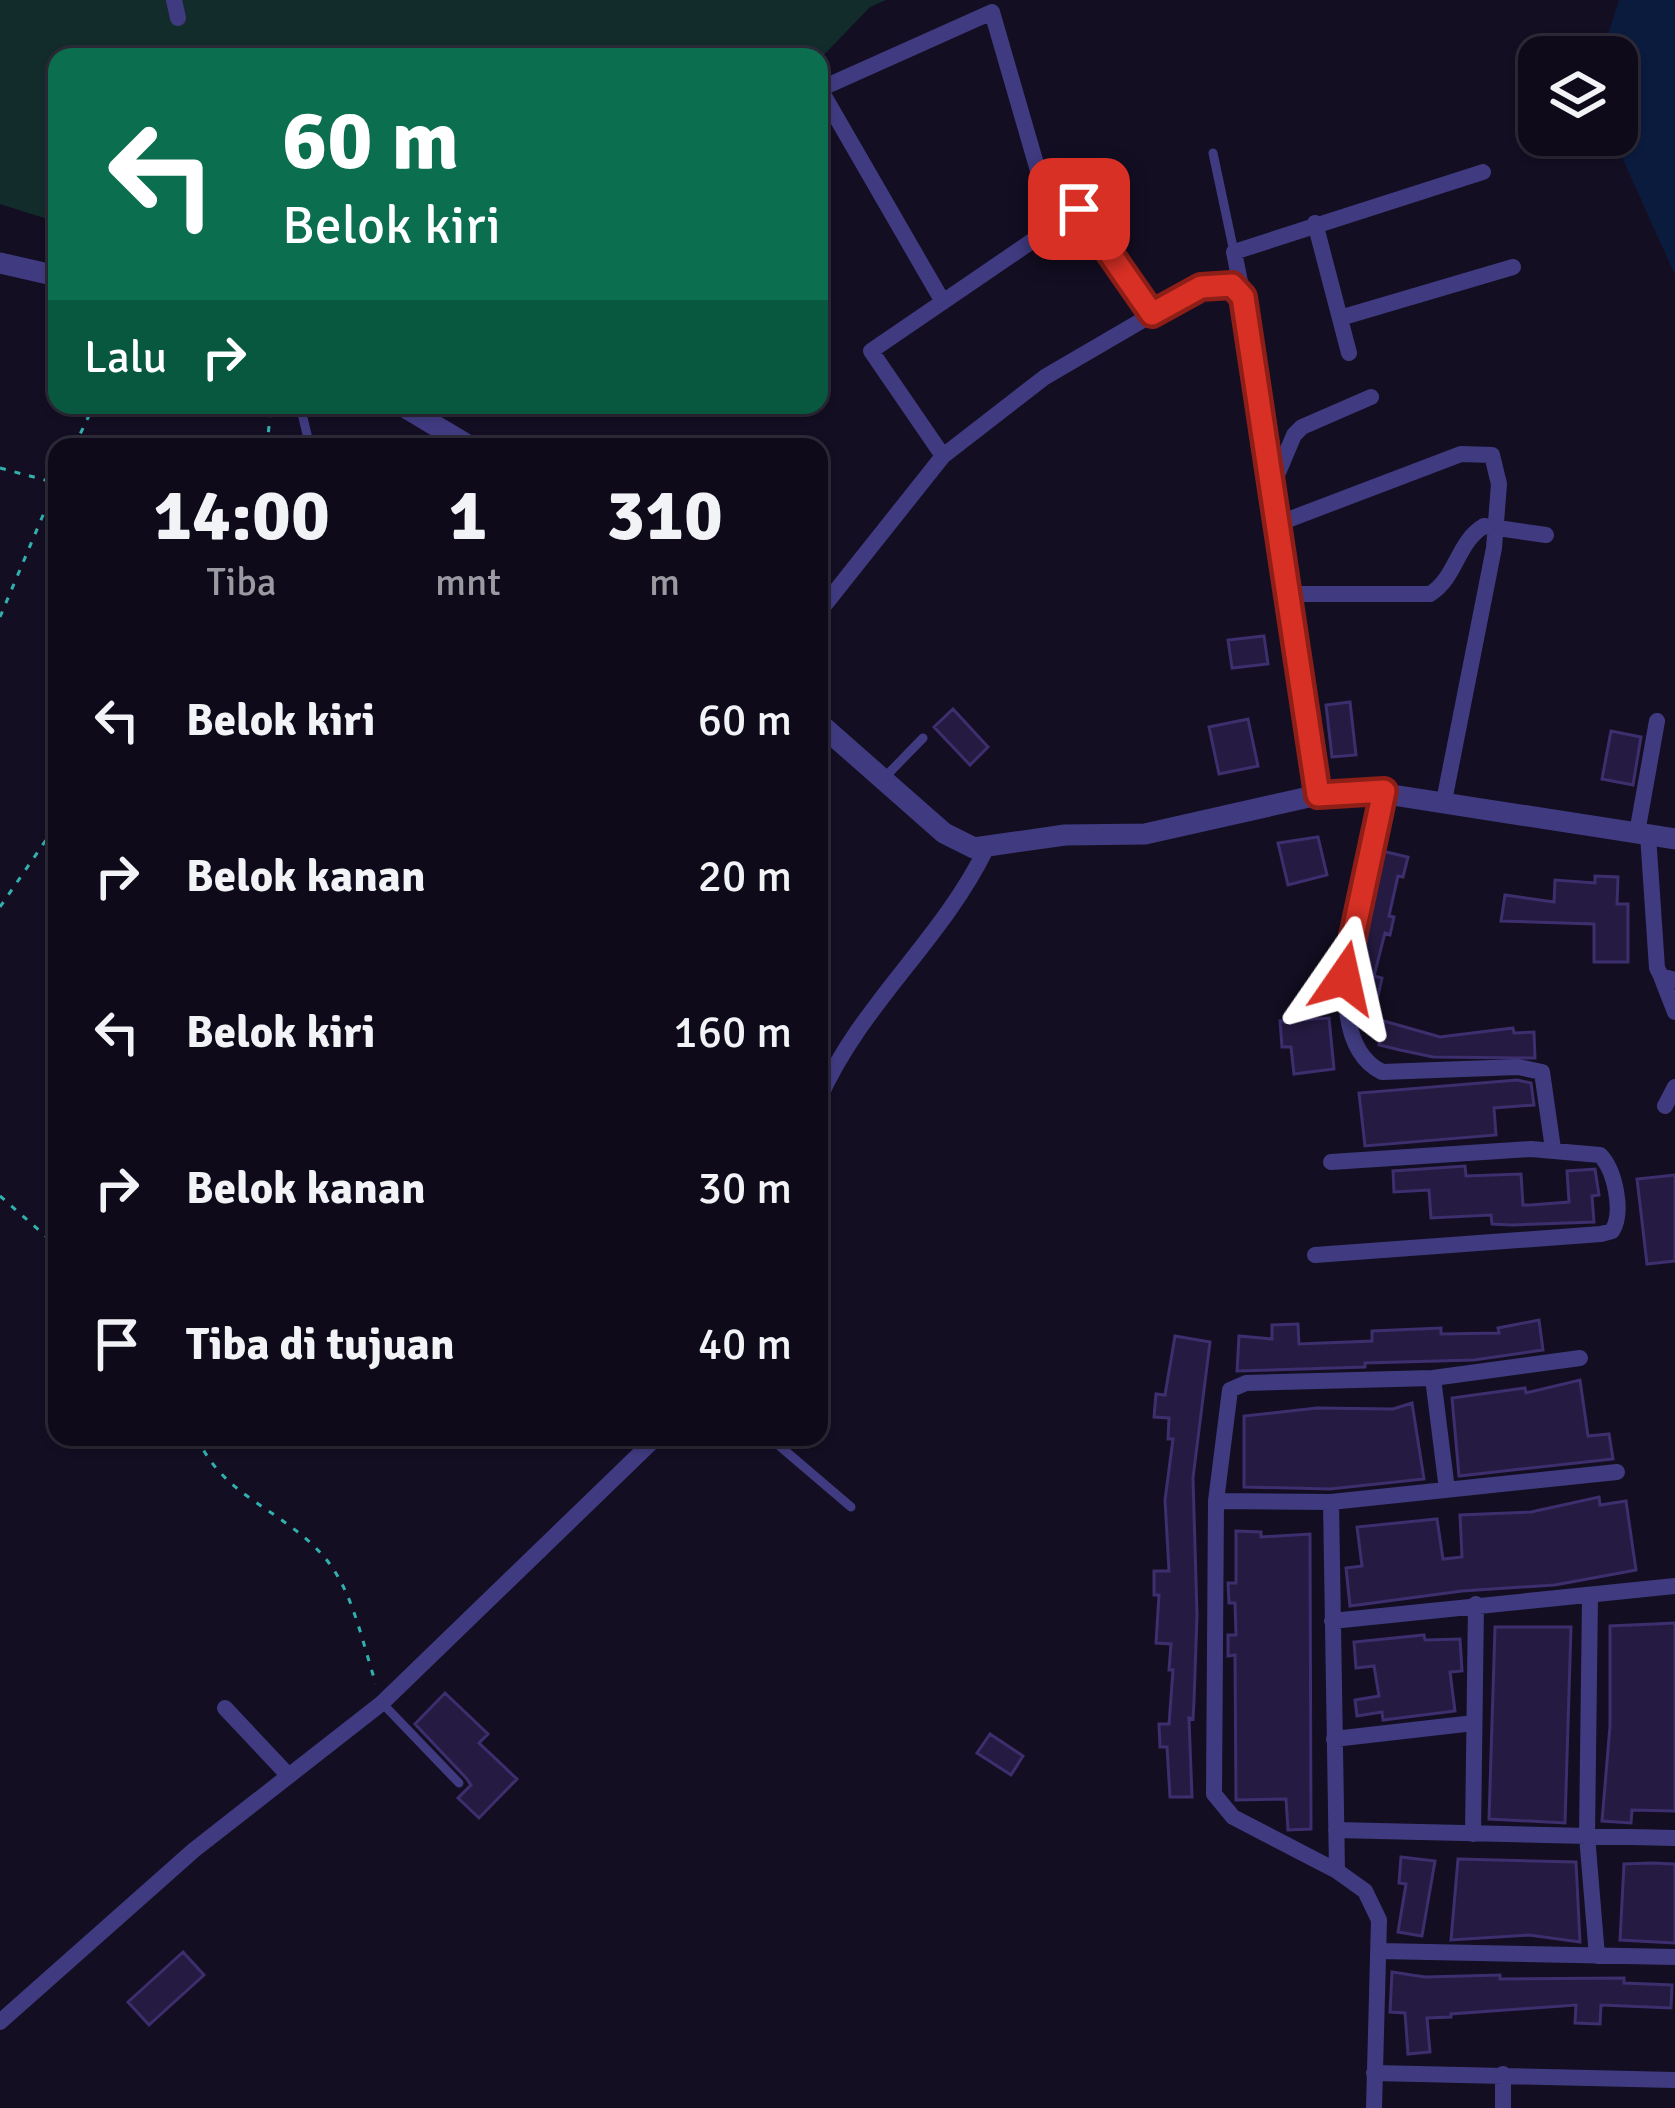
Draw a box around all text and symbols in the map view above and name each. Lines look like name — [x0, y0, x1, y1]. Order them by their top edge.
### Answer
map controls — [1518, 36, 1638, 156]
button: layers — [1518, 36, 1638, 156]
text: 60 m — [282, 89, 459, 193]
icon: left — [84, 96, 240, 252]
pin — [1028, 158, 1130, 260]
icon: arrive — [1046, 176, 1112, 242]
text: Belok kiri — [282, 192, 501, 259]
icon: right — [191, 324, 257, 390]
text: Lalu — [84, 330, 167, 385]
text: 14:00 — [153, 471, 330, 560]
text: 1 — [449, 471, 487, 560]
text: 310 — [606, 471, 723, 560]
text: Tiba — [206, 558, 277, 606]
text: mnt — [435, 558, 501, 606]
text: m — [649, 558, 680, 606]
icon: left — [84, 687, 150, 753]
text: Belok kiri — [186, 693, 375, 748]
text: 60 m — [698, 693, 792, 748]
icon: right — [84, 843, 150, 909]
text: Belok kanan — [186, 849, 426, 904]
text: 20 m — [698, 849, 792, 904]
position arrow — [1281, 915, 1407, 1041]
icon: left — [84, 999, 150, 1065]
text: Belok kiri — [186, 1005, 375, 1060]
text: 160 m — [673, 1005, 792, 1060]
icon: right — [84, 1155, 150, 1221]
text: Belok kanan — [186, 1161, 426, 1216]
text: 30 m — [698, 1161, 792, 1216]
icon: arrive — [84, 1311, 150, 1377]
text: Tiba di tujuan — [186, 1317, 455, 1372]
text: 40 m — [698, 1317, 792, 1372]

